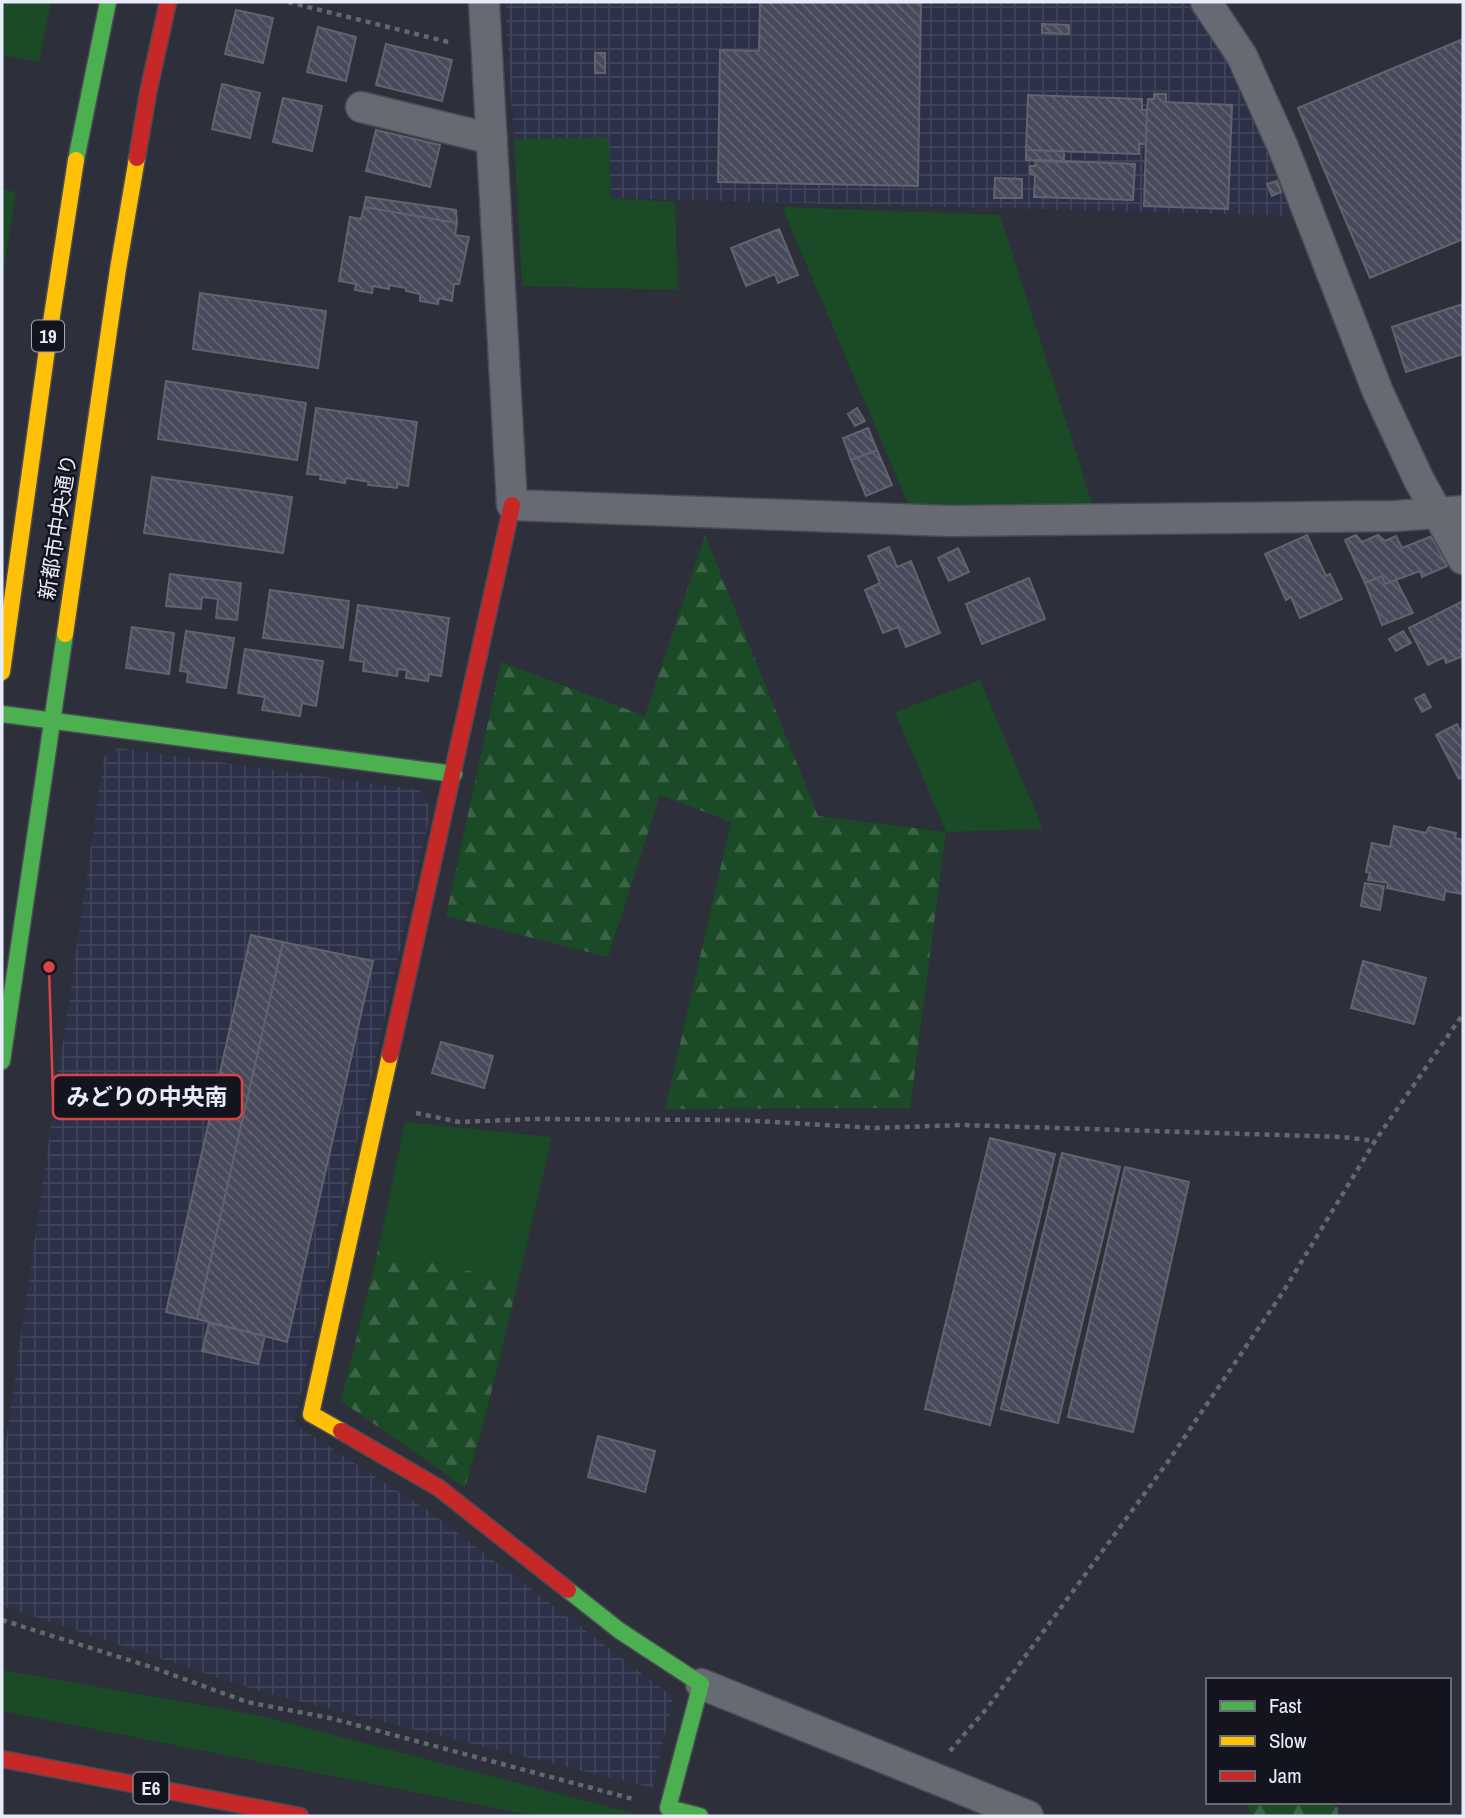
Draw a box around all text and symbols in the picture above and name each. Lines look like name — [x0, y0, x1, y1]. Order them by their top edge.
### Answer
road number: 19 — [32, 320, 64, 352]
street label: 新都市中央通り — [32, 452, 83, 602]
callout: みどりの中央南 — [53, 1075, 242, 1119]
text: みどりの中央南 — [67, 1081, 228, 1112]
legend — [1206, 1678, 1451, 1804]
text: Fast — [1269, 1691, 1302, 1720]
text: Slow — [1269, 1726, 1307, 1755]
text: Jam — [1269, 1761, 1302, 1790]
road number: E6 — [134, 1772, 168, 1803]

